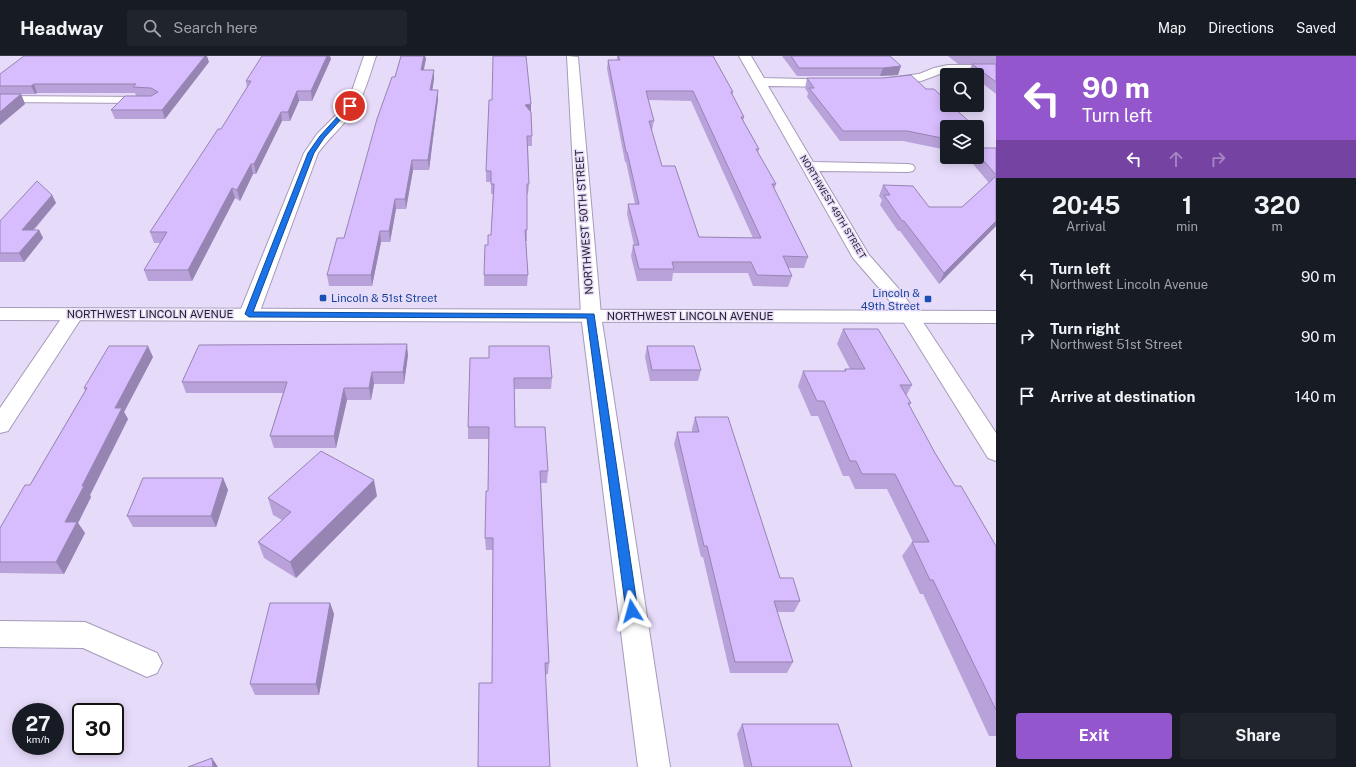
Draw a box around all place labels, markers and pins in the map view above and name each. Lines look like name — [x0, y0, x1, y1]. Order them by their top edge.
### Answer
pin — [333, 89, 367, 123]
place label: Lincoln & 49th Street — [861, 287, 920, 312]
place label: Lincoln & 51st Street — [331, 292, 437, 304]
marker: Lincoln & 51st Street — [318, 293, 328, 303]
marker: Lincoln & 49th Street — [923, 294, 933, 304]

